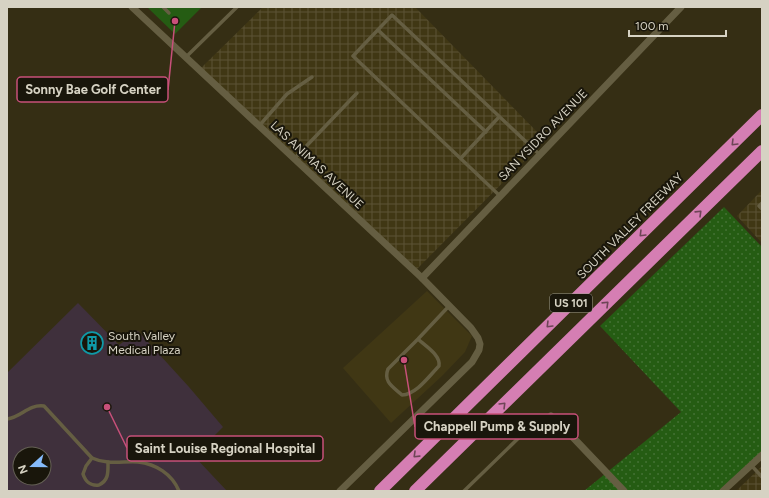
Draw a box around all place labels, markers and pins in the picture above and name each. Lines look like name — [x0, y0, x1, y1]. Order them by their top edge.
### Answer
callout: Sonny Bae Golf Center — [17, 77, 168, 102]
place label: South Valley Medical Plaza — [108, 329, 180, 357]
building icon: South Valley Medical Plaza — [79, 330, 105, 356]
callout: Chappell Pump & Supply — [415, 414, 578, 439]
callout: Saint Louise Regional Hospital — [127, 436, 323, 461]

